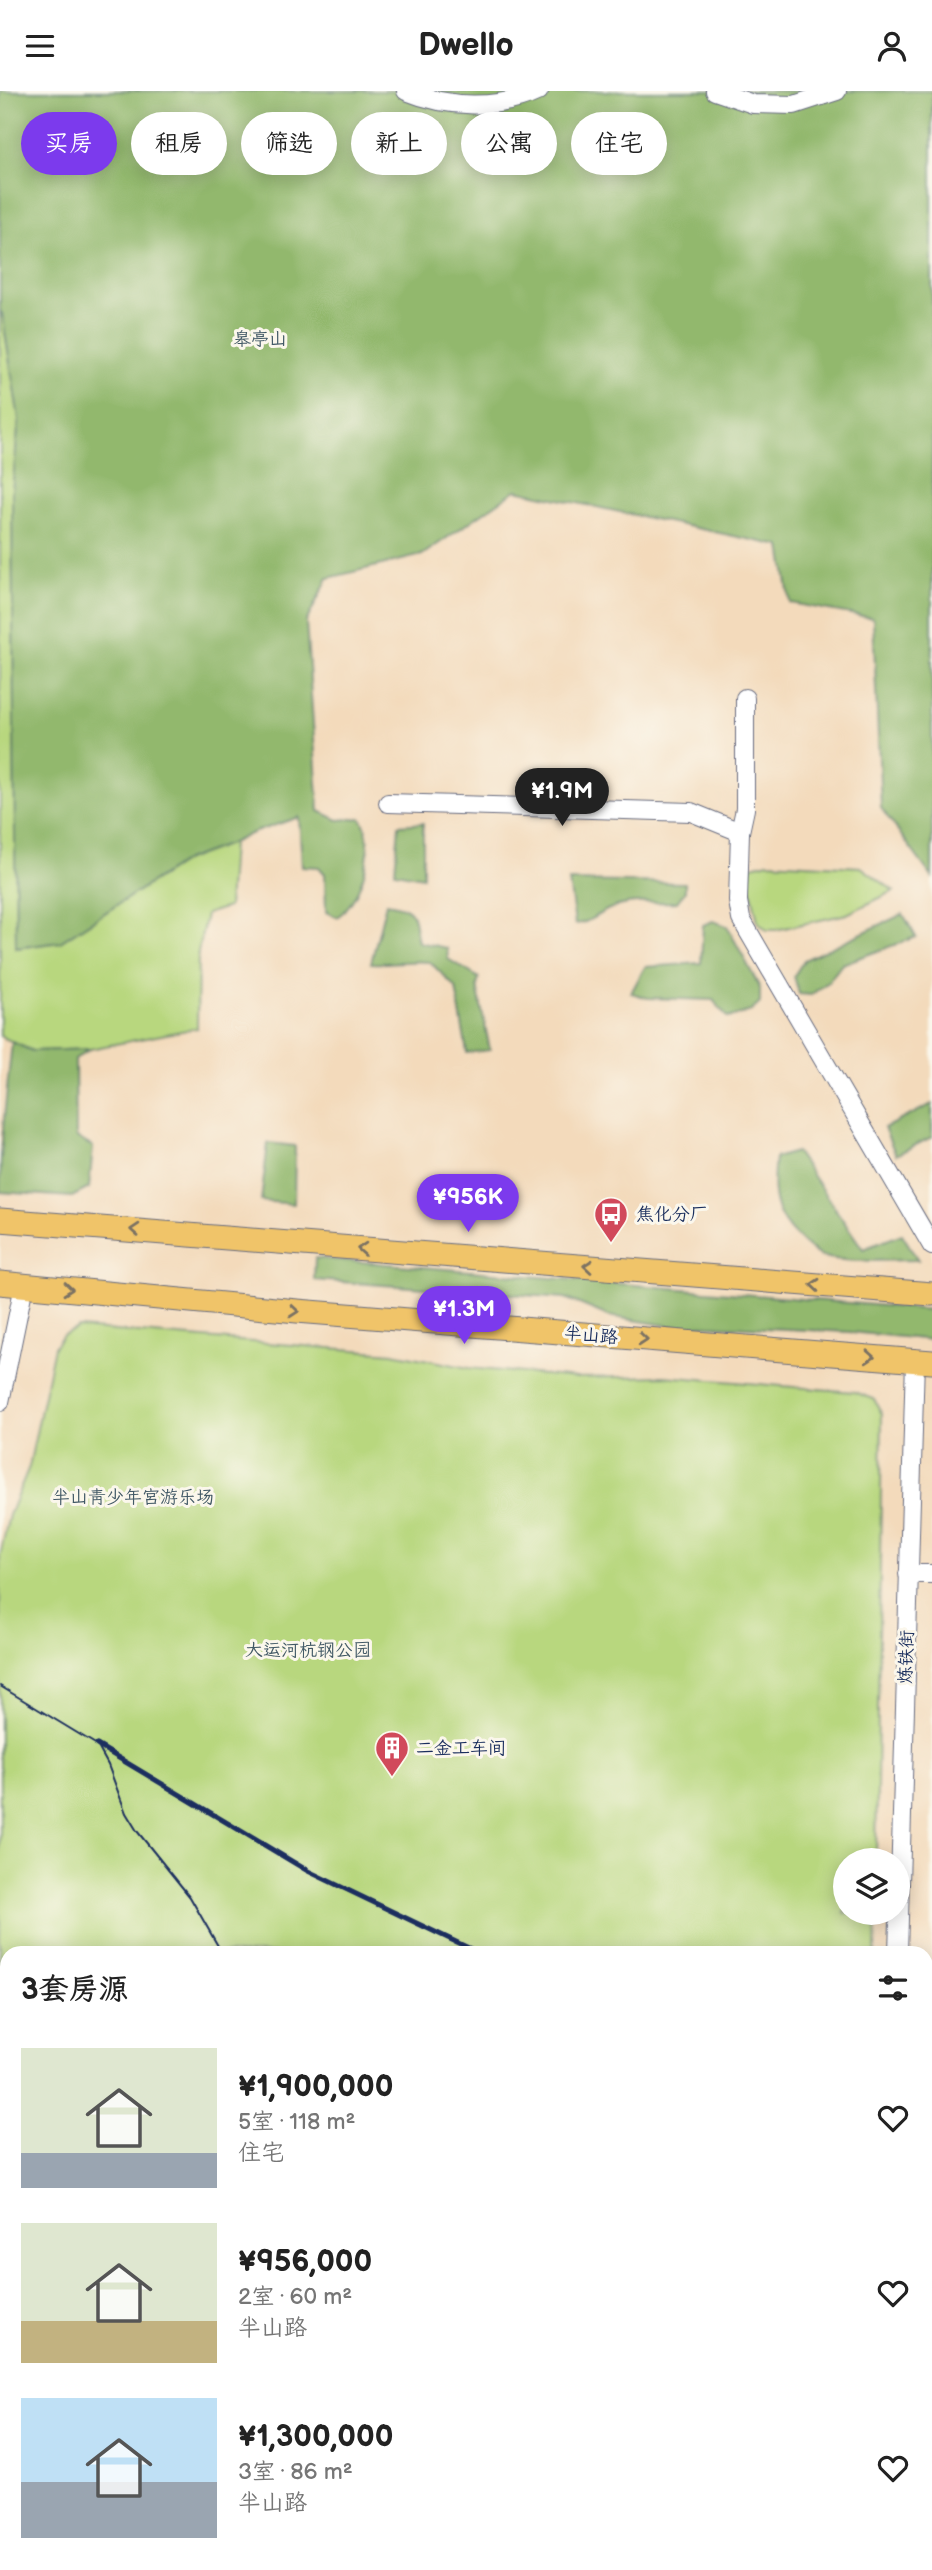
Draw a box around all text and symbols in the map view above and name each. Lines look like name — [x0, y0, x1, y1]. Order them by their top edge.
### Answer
text: Dwello — [418, 26, 514, 65]
icon: menu — [21, 27, 59, 65]
icon: person — [873, 27, 911, 65]
chip: 买房 — [21, 112, 117, 175]
chip: 租房 — [131, 112, 227, 175]
chip: 筛选 — [241, 112, 337, 175]
chip: 新上 — [351, 112, 447, 175]
chip: 公寓 — [461, 112, 557, 175]
chip: 住宅 — [571, 112, 667, 175]
park label: 皋亭山 — [233, 329, 287, 350]
pin: ¥1.9M — [513, 769, 611, 828]
text: ¥1.9M — [531, 777, 593, 805]
pin: ¥956K — [419, 1175, 517, 1234]
text: ¥956K — [433, 1183, 503, 1211]
bus stop icon: 焦化分厂 — [592, 1195, 630, 1244]
place label: 焦化分厂 — [636, 1204, 708, 1225]
one-way arrow — [129, 1223, 140, 1238]
one-way arrow — [356, 1242, 367, 1257]
one-way arrow — [583, 1259, 594, 1274]
one-way arrow — [809, 1278, 820, 1293]
one-way arrow — [63, 1281, 74, 1296]
pin: ¥1.3M — [415, 1287, 513, 1346]
text: ¥1.3M — [433, 1295, 495, 1323]
one-way arrow — [289, 1303, 300, 1318]
street label: 半山路 — [563, 1323, 619, 1348]
one-way arrow — [638, 1331, 649, 1346]
one-way arrow — [865, 1349, 876, 1364]
park label: 半山青少年宫游乐场 — [52, 1487, 214, 1508]
street label: 炼铁街 — [895, 1630, 918, 1684]
park label: 大运河杭钢公园 — [245, 1640, 371, 1661]
building icon: 二金工车间 — [373, 1729, 411, 1778]
place label: 二金工车间 — [416, 1738, 506, 1759]
map controls — [833, 1848, 910, 1925]
button: layers — [833, 1848, 910, 1925]
icon: filters — [874, 1969, 912, 2007]
text: 3套房源 — [21, 1972, 129, 2008]
text: ¥1,900,000 — [238, 2069, 393, 2105]
icon: home — [77, 2076, 161, 2160]
icon: heart — [874, 2099, 912, 2137]
text: 5室 · 118 m² — [238, 2108, 356, 2136]
text: 住宅 — [238, 2139, 284, 2167]
text: ¥956,000 — [238, 2244, 372, 2280]
icon: home — [77, 2251, 161, 2335]
icon: heart — [874, 2274, 912, 2312]
text: 2室 · 60 m² — [238, 2283, 352, 2311]
text: 半山路 — [238, 2314, 307, 2342]
text: ¥1,300,000 — [238, 2419, 393, 2455]
icon: home — [77, 2426, 161, 2510]
icon: heart — [874, 2449, 912, 2487]
text: 3室 · 86 m² — [238, 2458, 353, 2486]
text: 半山路 — [238, 2489, 307, 2517]

